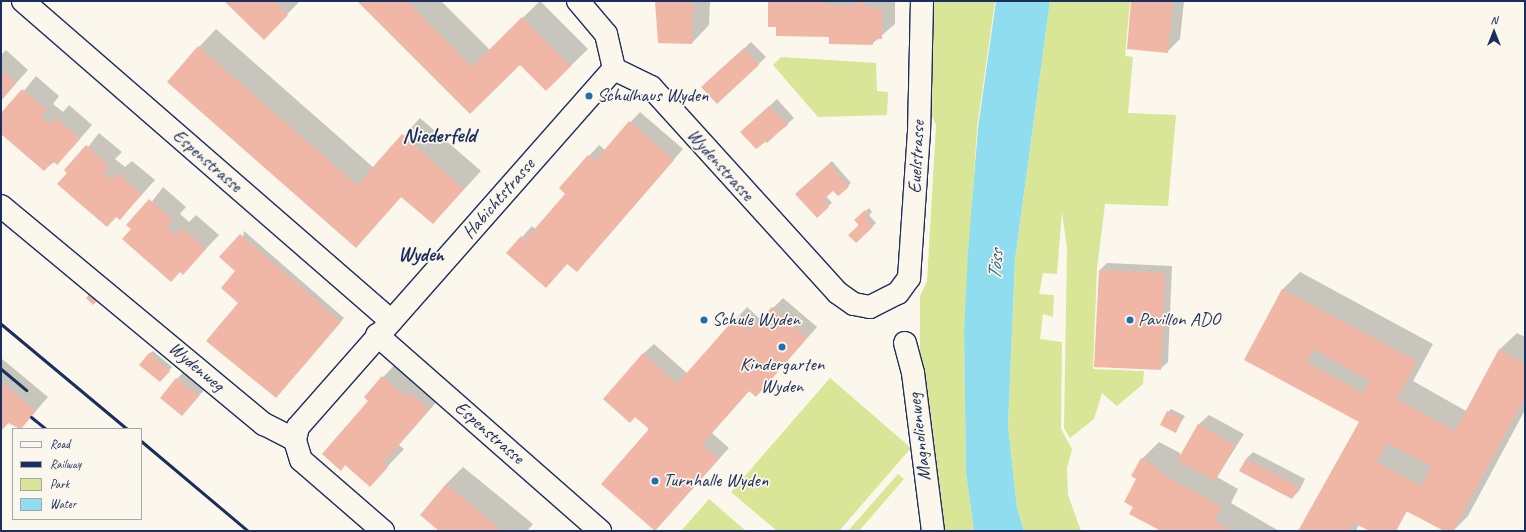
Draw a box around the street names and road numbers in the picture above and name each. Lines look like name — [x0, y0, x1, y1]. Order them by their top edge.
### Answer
street label: Euelstrasse — [904, 120, 930, 194]
street label: Wydenstrasse — [682, 124, 758, 206]
street label: Espenstrasse — [168, 125, 246, 197]
street label: Habichtstrasse — [458, 154, 540, 244]
street label: Wydenweg — [164, 337, 228, 397]
street label: Magnolienweg — [903, 392, 937, 482]
street label: Espenstrasse — [450, 397, 528, 469]

